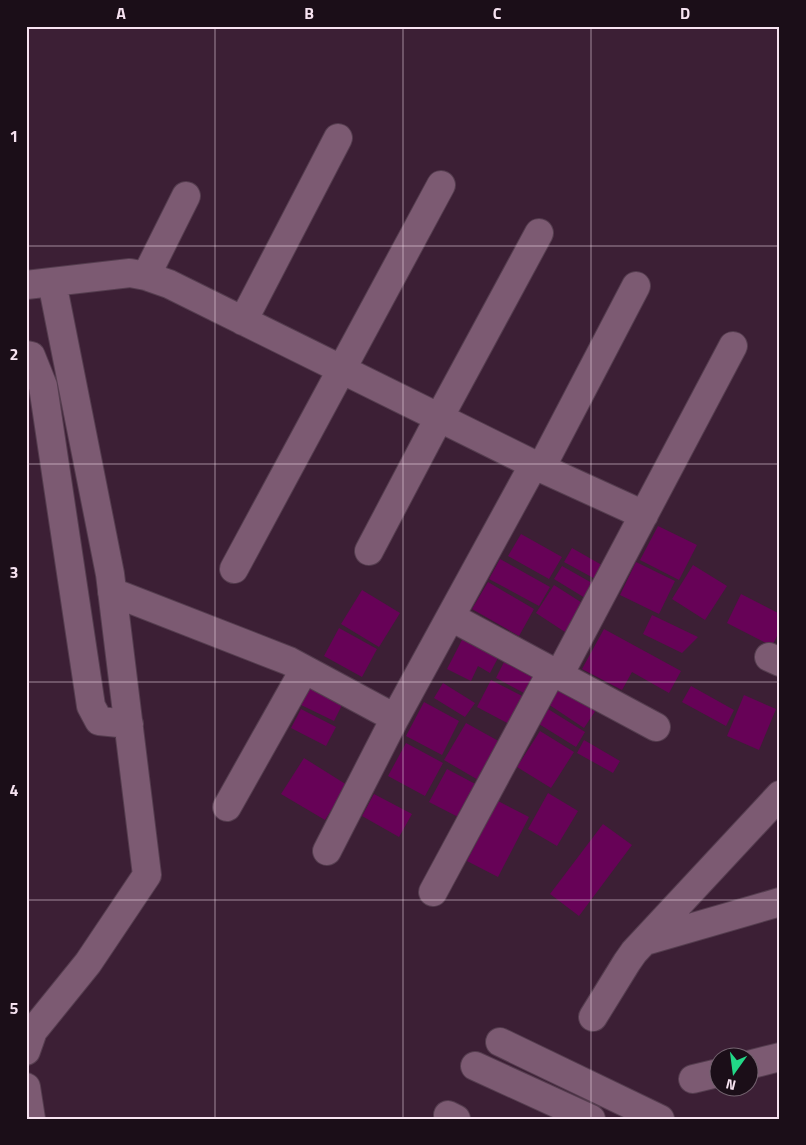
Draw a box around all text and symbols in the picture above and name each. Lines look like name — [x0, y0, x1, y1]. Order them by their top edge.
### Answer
text: A — [116, 1, 126, 25]
text: B — [304, 1, 314, 25]
text: C — [493, 1, 502, 25]
text: D — [680, 1, 690, 25]
text: 1 — [10, 124, 18, 148]
text: 2 — [10, 342, 18, 366]
text: 3 — [10, 560, 18, 584]
text: 4 — [10, 778, 19, 802]
text: 5 — [10, 996, 19, 1020]
north arrow — [708, 1048, 758, 1098]
text: N — [723, 1074, 738, 1096]

